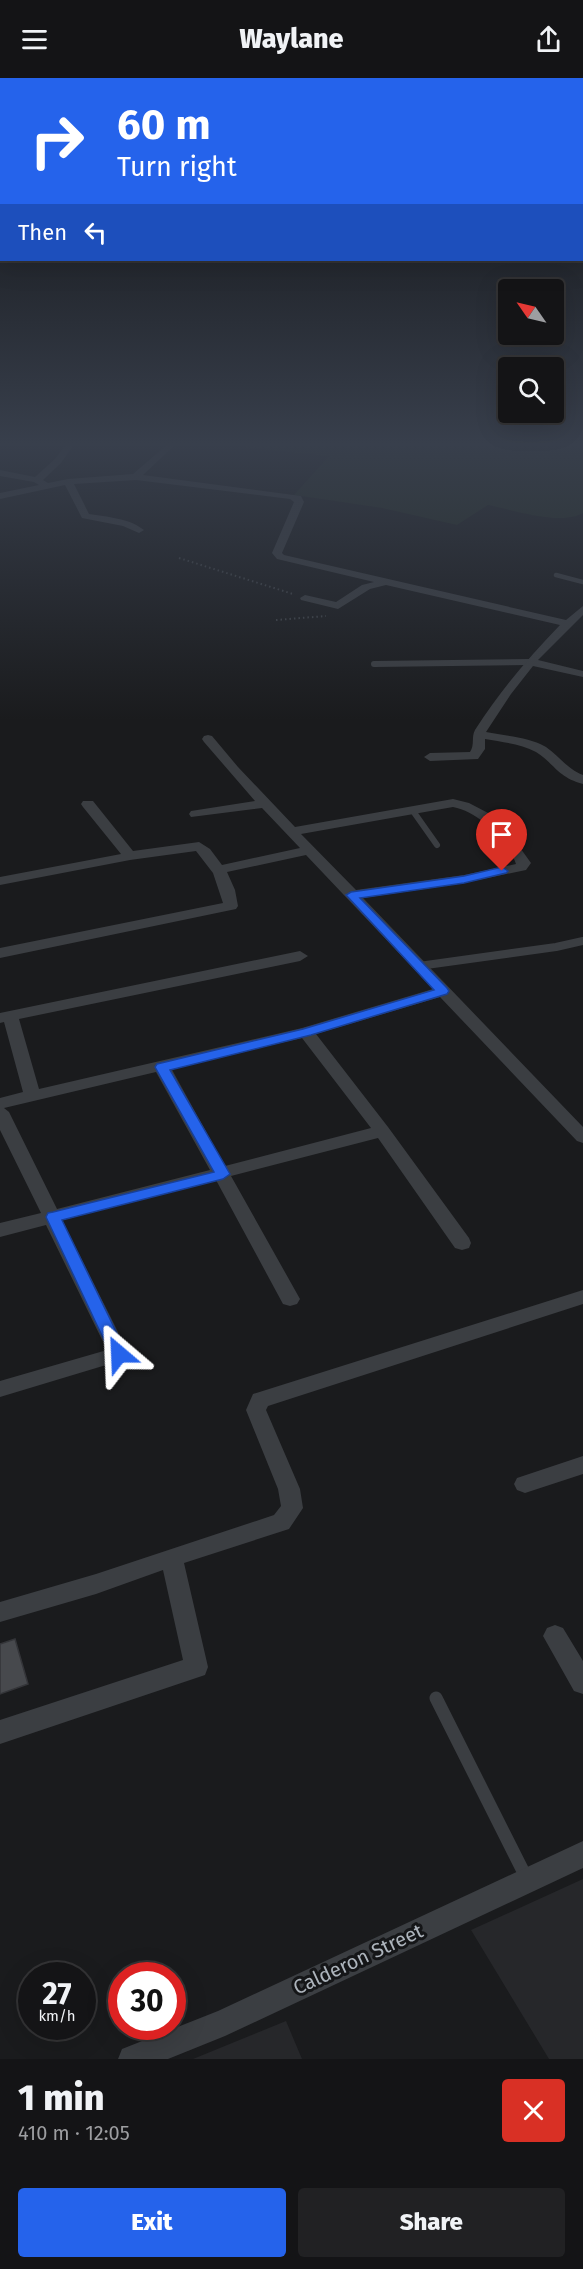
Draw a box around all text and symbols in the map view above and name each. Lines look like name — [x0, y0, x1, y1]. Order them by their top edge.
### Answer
icon: menu — [18, 23, 51, 56]
text: Waylane — [239, 23, 344, 55]
icon: share — [532, 23, 565, 56]
text: 60 m — [117, 100, 211, 150]
icon: right — [18, 102, 96, 180]
text: Turn right — [117, 151, 237, 183]
icon: left — [79, 216, 112, 249]
text: Then — [18, 219, 67, 246]
north arrow — [498, 279, 564, 345]
map controls — [498, 279, 564, 423]
button: search — [498, 357, 564, 423]
pin — [476, 809, 527, 871]
icon: arrive — [485, 818, 518, 851]
position arrow — [87, 1322, 151, 1386]
street label: Calderon Street — [289, 1918, 427, 2000]
speed limit sign: 30 — [108, 1962, 186, 2040]
text: 27 — [42, 1976, 72, 2012]
text: km/h — [38, 2007, 76, 2025]
text: 1 min — [18, 2076, 104, 2120]
button: close — [502, 2079, 565, 2142]
text: 410 m · 12:05 — [18, 2121, 130, 2145]
button: Exit — [18, 2188, 286, 2257]
button: Share — [298, 2188, 565, 2257]

